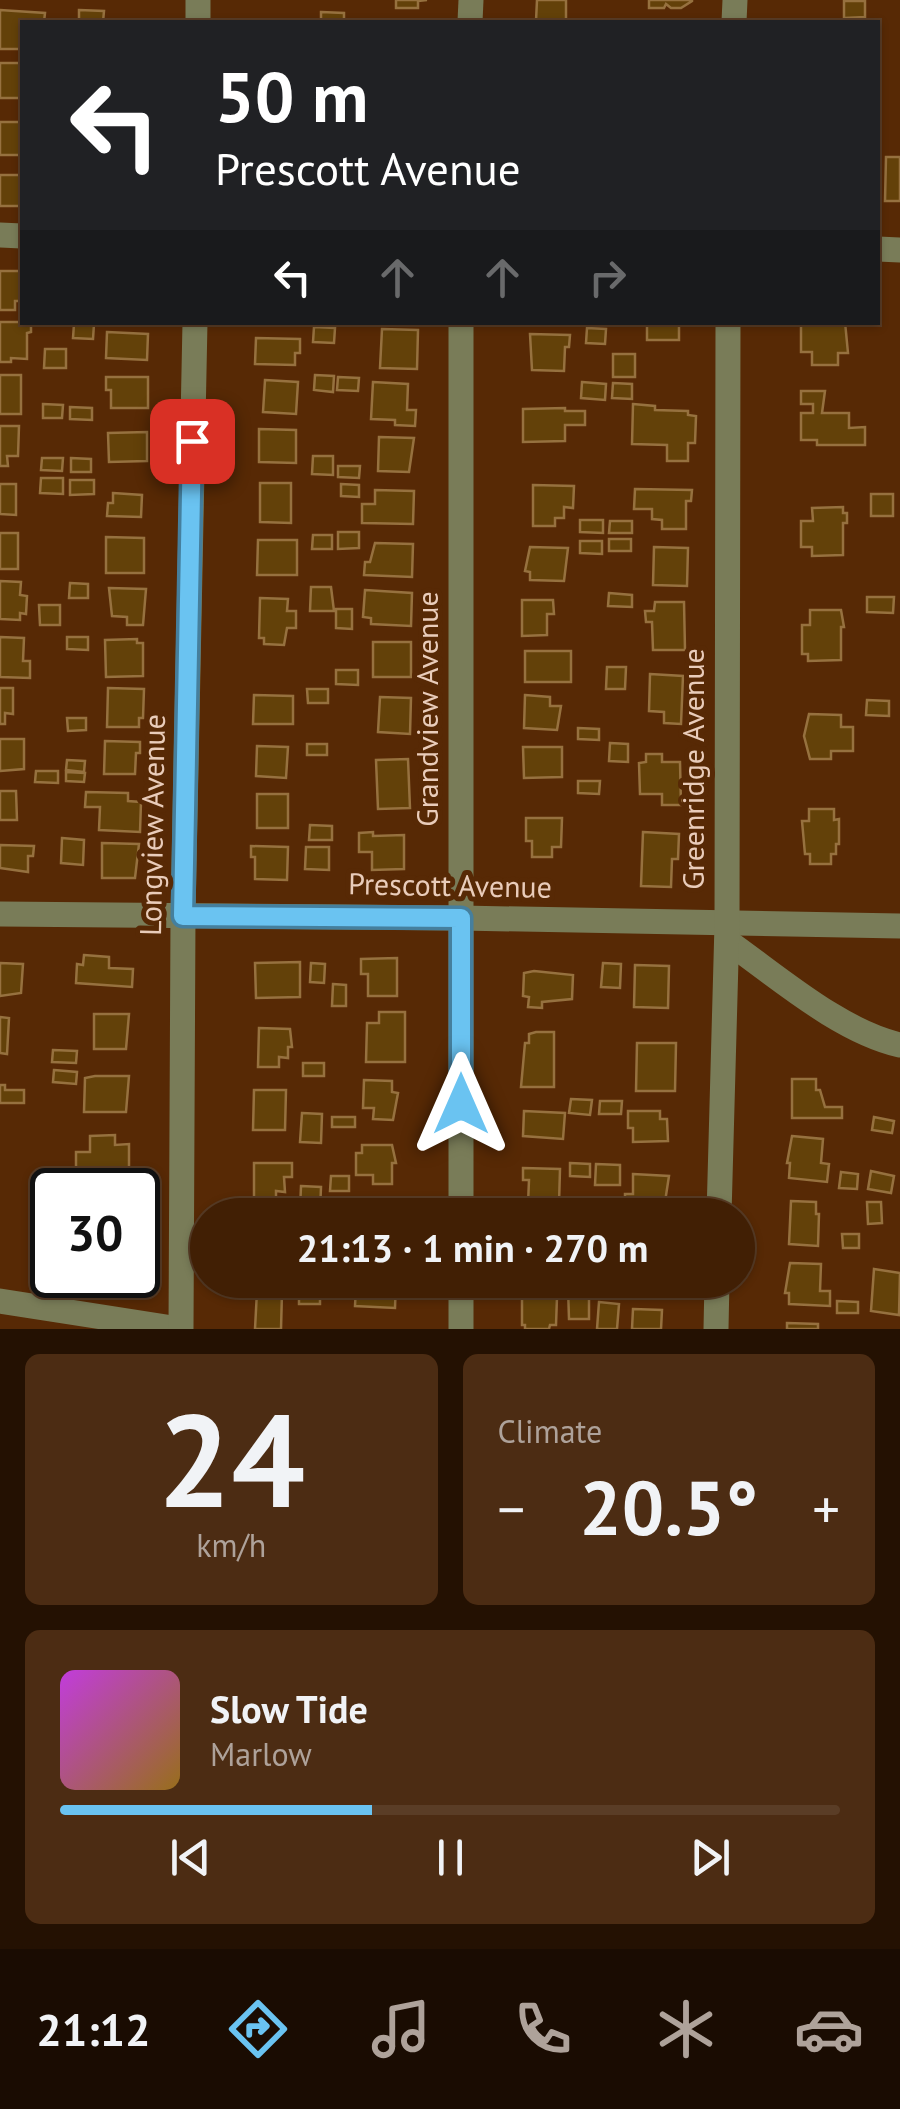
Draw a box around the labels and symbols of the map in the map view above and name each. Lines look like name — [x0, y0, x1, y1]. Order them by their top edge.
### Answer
pin — [150, 399, 235, 484]
street label: Grandview Avenue — [407, 591, 446, 827]
street label: Greenridge Avenue — [673, 648, 712, 890]
street label: Longview Avenue — [130, 714, 173, 936]
street label: Prescott Avenue — [348, 863, 552, 906]
position arrow — [409, 1052, 513, 1156]
speed limit sign: 30 — [30, 1168, 160, 1298]

